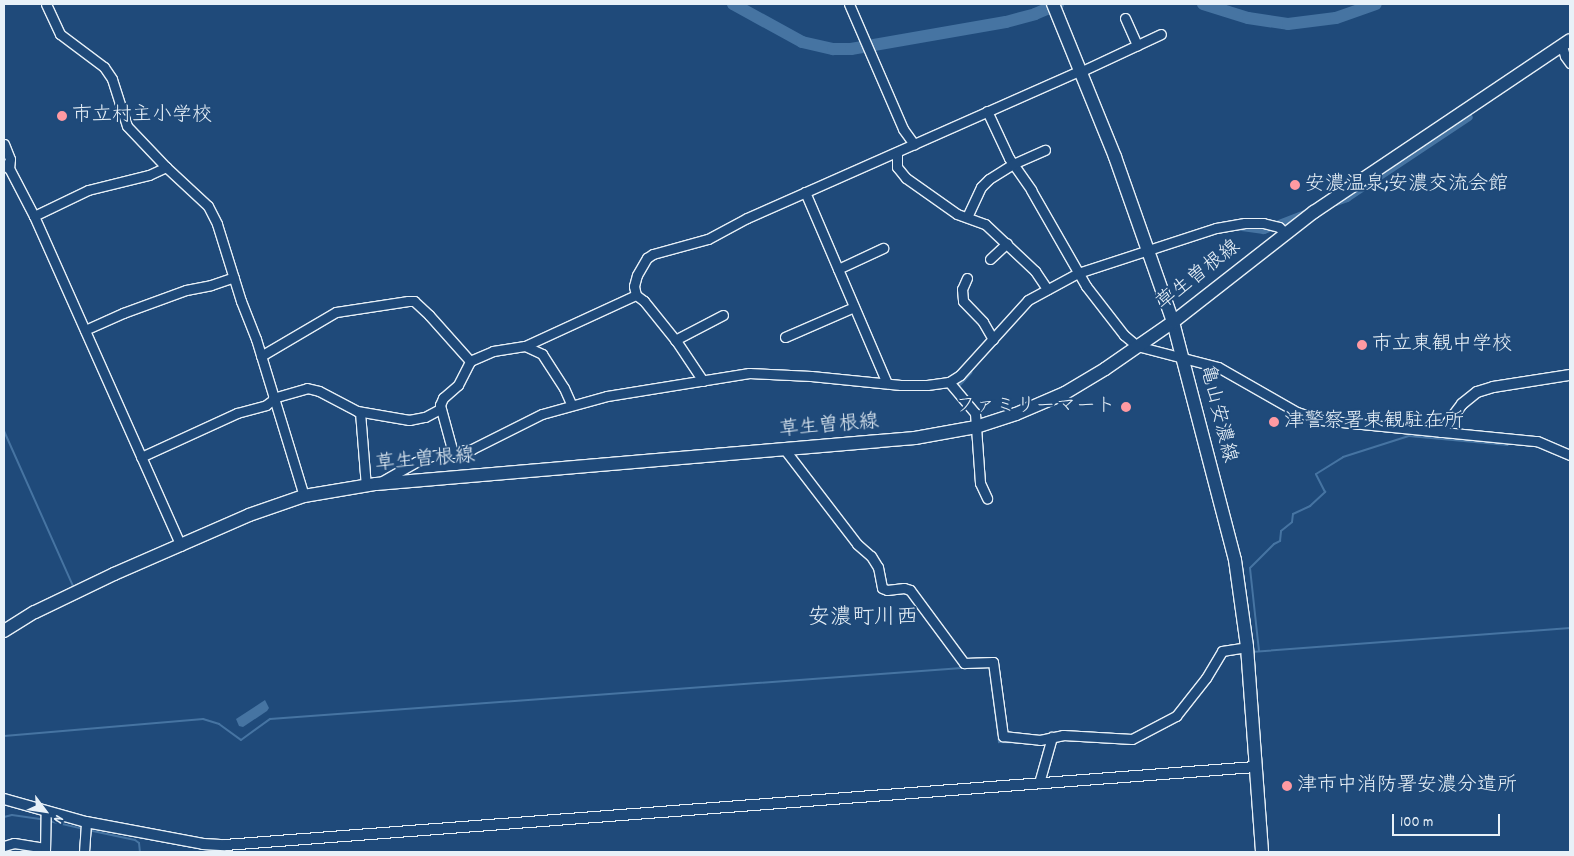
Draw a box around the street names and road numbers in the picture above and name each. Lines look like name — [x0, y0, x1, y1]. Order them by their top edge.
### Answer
street label: 草生曽根線 — [1152, 236, 1246, 316]
street label: 亀山安濃線 — [1193, 363, 1241, 465]
street label: 草生曽根線 — [778, 411, 880, 443]
street label: 草生曽根線 — [374, 445, 476, 477]

